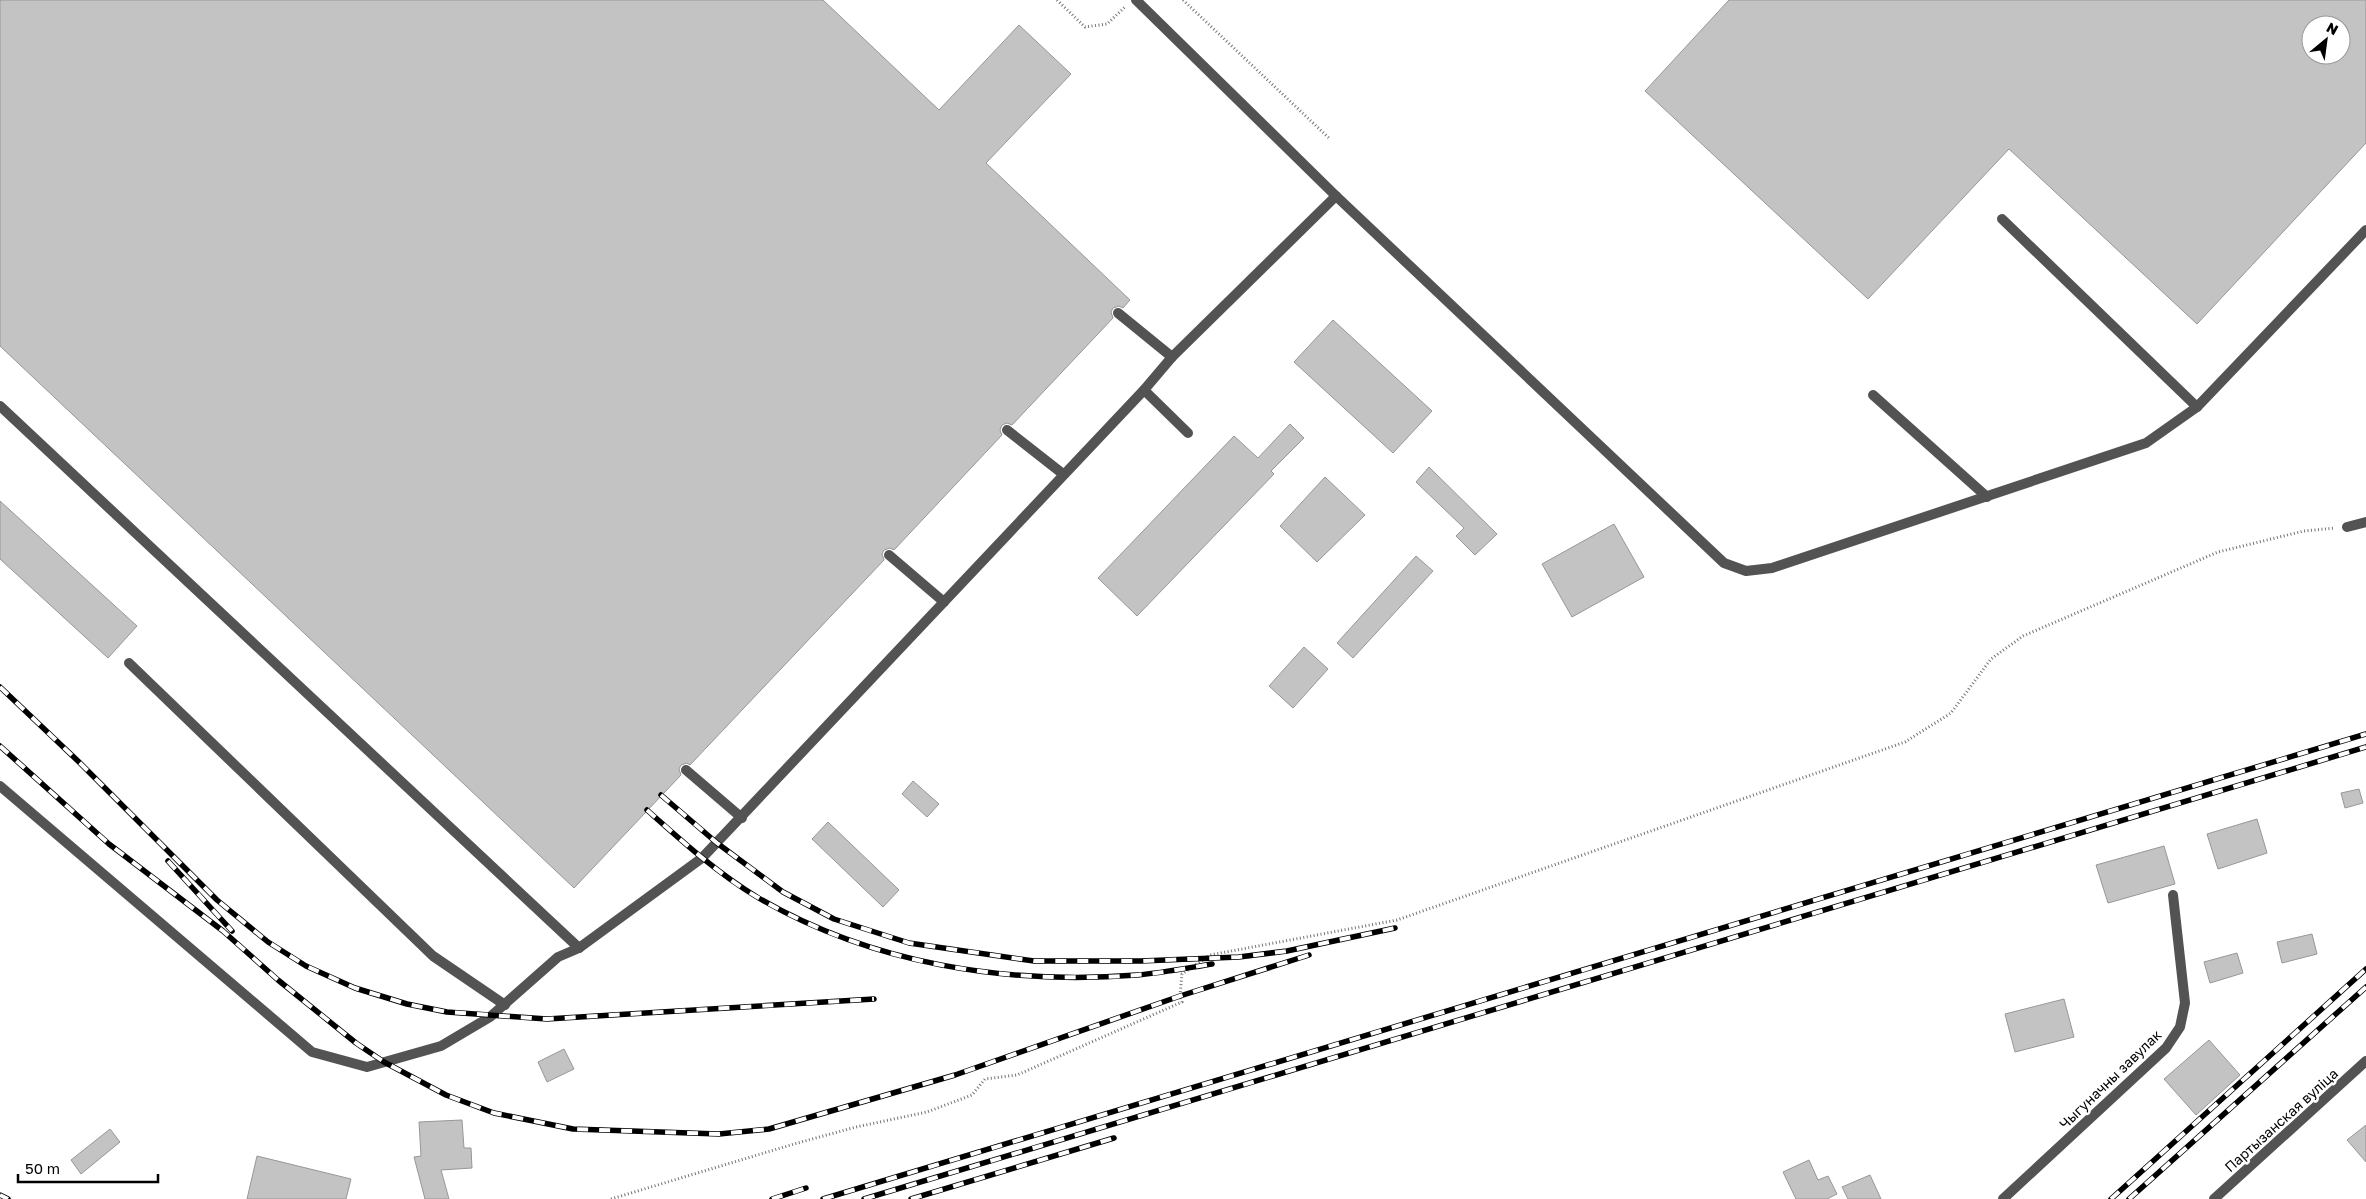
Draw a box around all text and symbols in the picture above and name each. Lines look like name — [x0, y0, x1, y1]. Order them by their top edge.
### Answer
north arrow — [2301, 15, 2351, 65]
text: N — [2324, 18, 2341, 38]
street label: Чыгуначны завулак — [2055, 1026, 2165, 1132]
street label: Партызанская вуліца — [2221, 1065, 2341, 1175]
scale bar — [18, 1152, 158, 1184]
text: 50 m — [25, 1159, 60, 1177]

